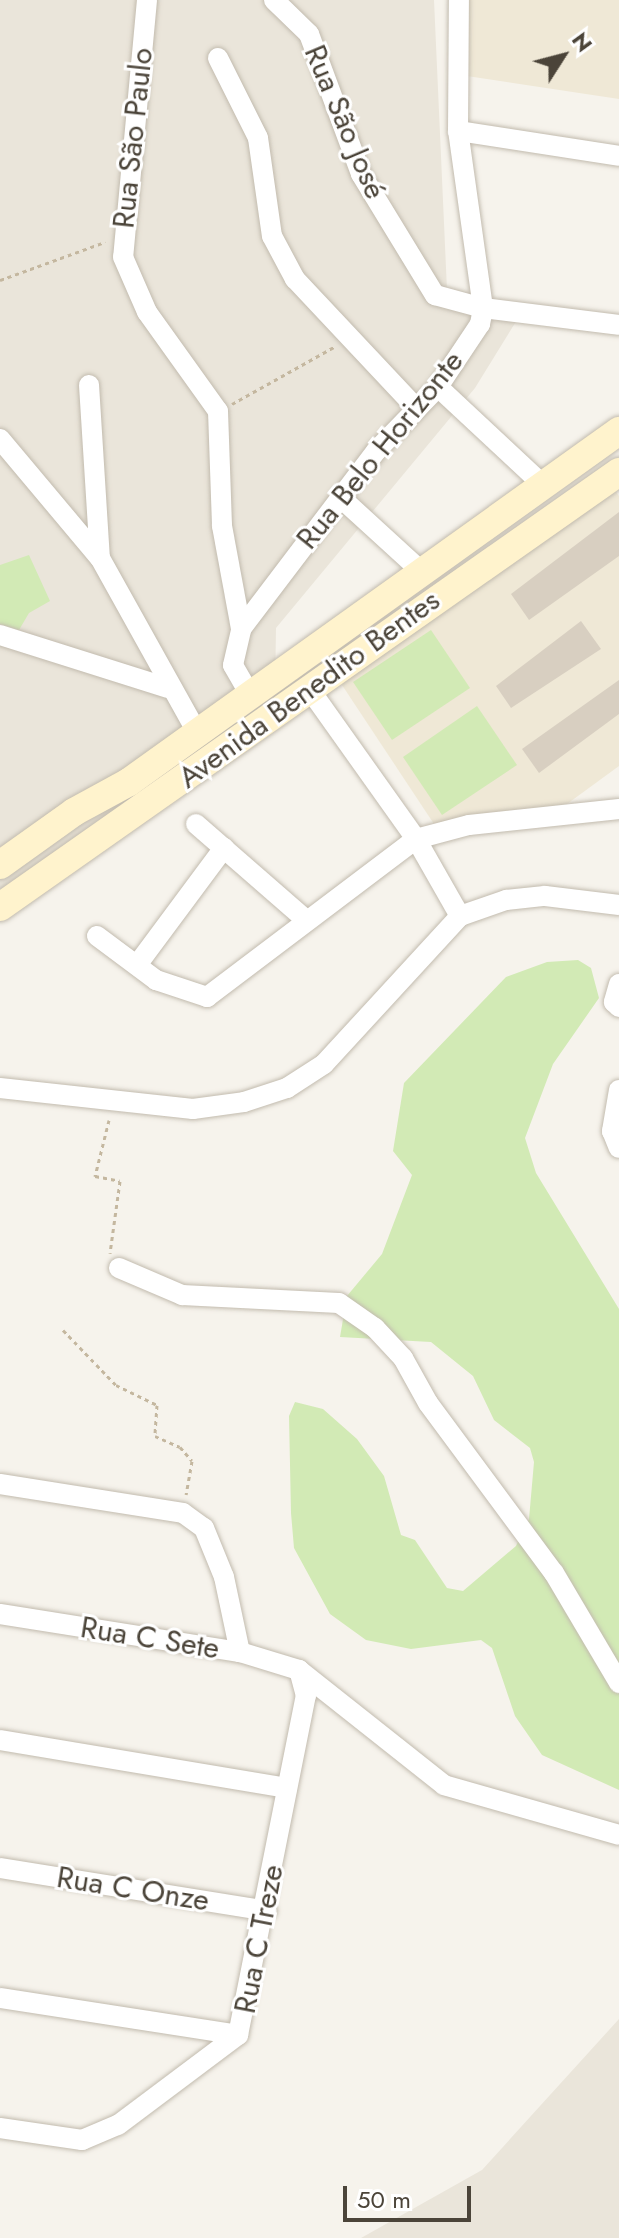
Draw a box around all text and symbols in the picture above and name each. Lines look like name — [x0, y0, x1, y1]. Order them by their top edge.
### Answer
north arrow — [523, 16, 603, 96]
text: N — [564, 25, 600, 58]
street label: Rua São José — [296, 40, 394, 204]
street label: Rua São Paulo — [106, 46, 160, 230]
street label: Rua Belo Horizonte — [289, 344, 471, 556]
street label: Avenida Benedito Bentes — [171, 582, 447, 796]
street label: Rua C Sete — [78, 1609, 222, 1667]
street label: Rua C Onze — [54, 1859, 212, 1919]
street label: Rua C Treze — [227, 1862, 291, 2016]
scale bar — [347, 2170, 475, 2220]
text: 50 m — [357, 2182, 411, 2217]

